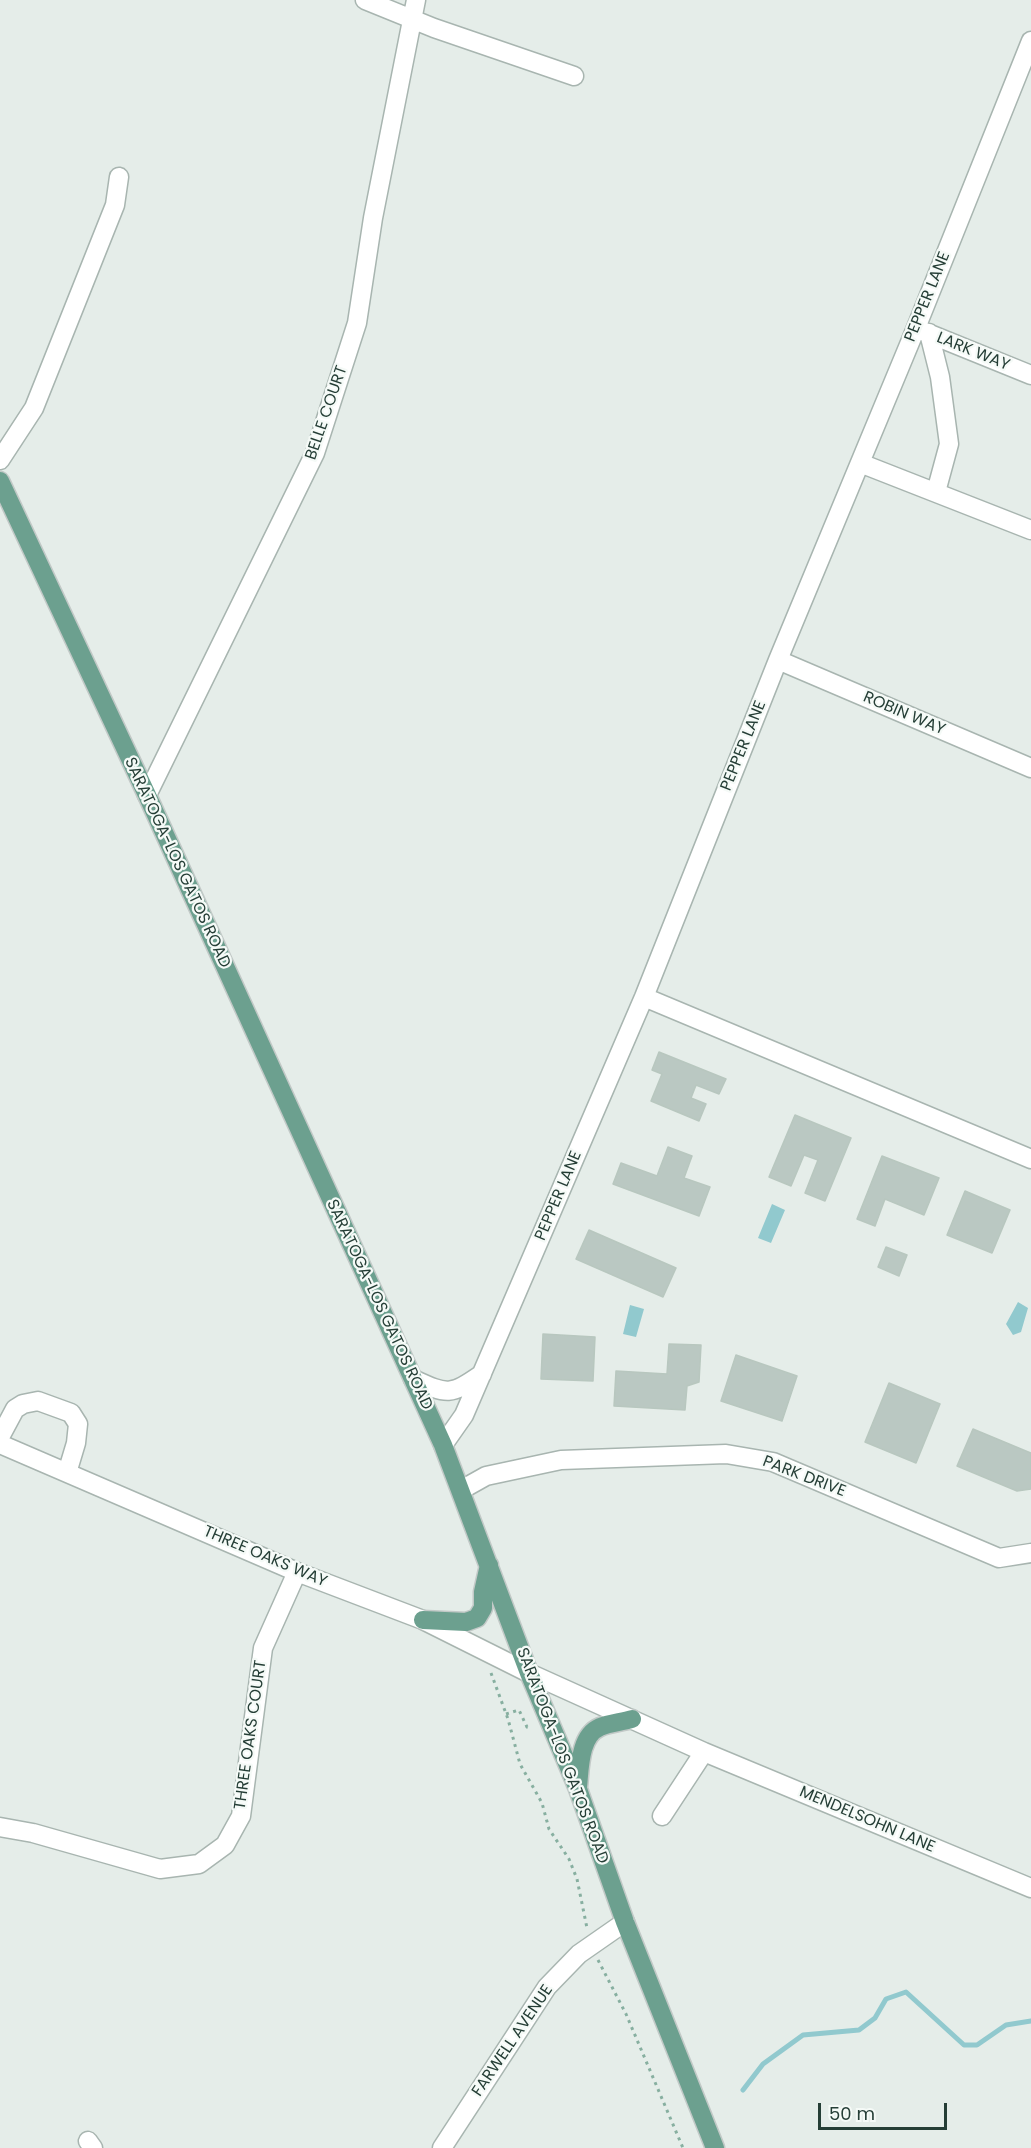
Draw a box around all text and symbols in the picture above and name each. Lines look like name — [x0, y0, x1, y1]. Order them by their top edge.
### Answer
street label: PEPPER LANE — [901, 249, 955, 345]
street label: LARK WAY — [934, 329, 1012, 375]
street label: BELLE COURT — [302, 363, 352, 463]
street label: ROBIN WAY — [860, 688, 948, 740]
street label: PEPPER LANE — [717, 698, 771, 794]
street label: SARATOGA-LOS GATOS ROAD — [120, 755, 234, 971]
street label: PEPPER LANE — [532, 1148, 586, 1244]
street label: SARATOGA-LOS GATOS ROAD — [322, 1197, 436, 1413]
street label: PARK DRIVE — [760, 1452, 848, 1502]
street label: THREE OAKS WAY — [200, 1522, 330, 1592]
street label: SARATOGA-LOS GATOS ROAD — [512, 1645, 612, 1867]
street label: THREE OAKS COURT — [231, 1659, 271, 1811]
street label: MENDELSOHN LANE — [796, 1783, 938, 1857]
street label: FARWELL AVENUE — [469, 1982, 557, 2100]
scale bar — [821, 2091, 950, 2129]
text: 50 m — [829, 2101, 875, 2126]

